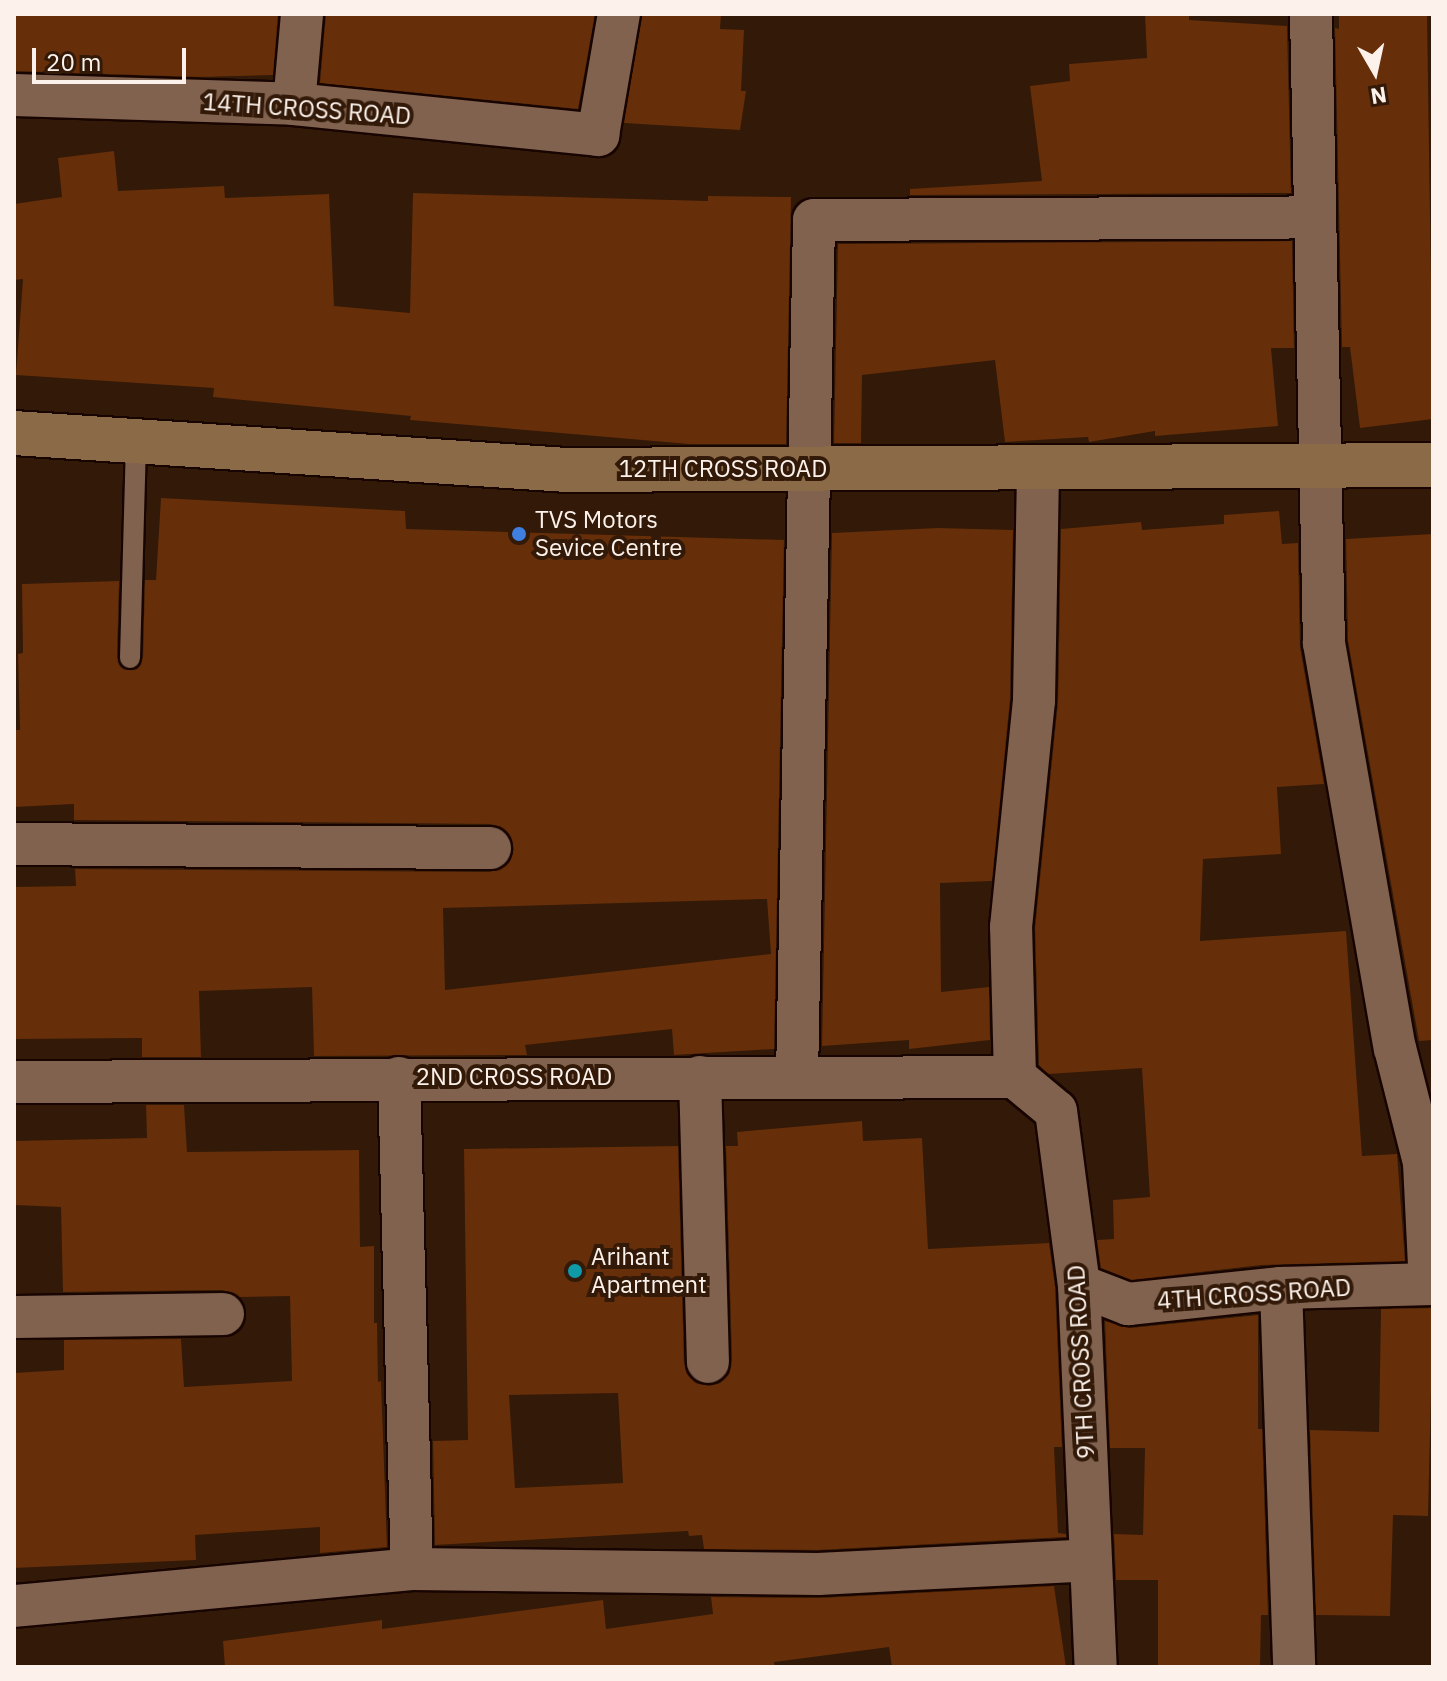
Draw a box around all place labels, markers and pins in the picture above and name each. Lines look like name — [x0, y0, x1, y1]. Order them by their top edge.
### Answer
place label: TVS Motors Sevice Centre — [535, 506, 683, 562]
marker: TVS Motors Sevice Centre — [510, 525, 528, 543]
place label: Arihant Apartment — [591, 1243, 707, 1299]
marker: Arihant Apartment — [566, 1262, 584, 1280]

